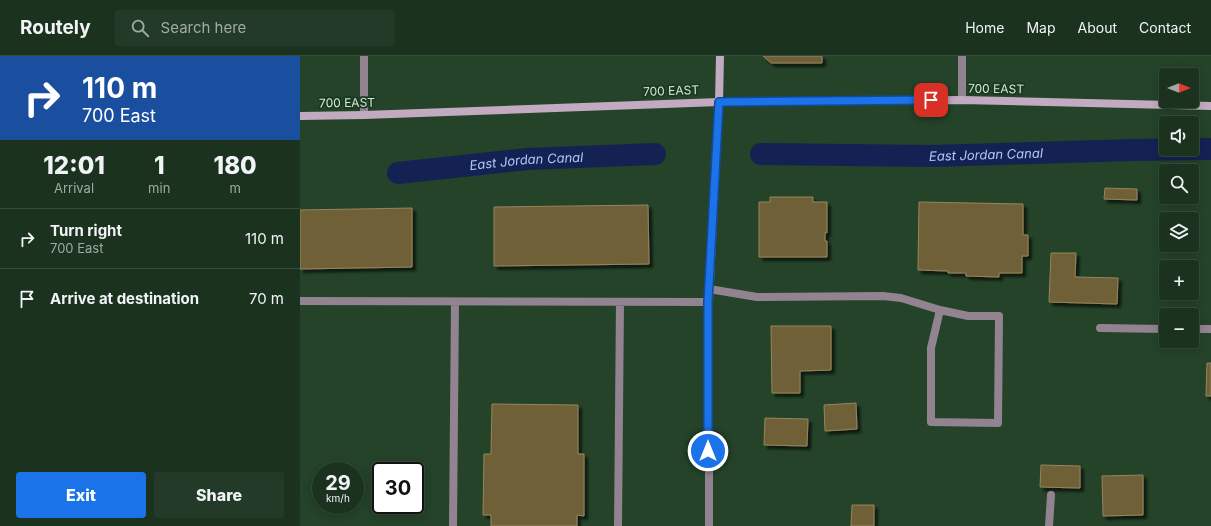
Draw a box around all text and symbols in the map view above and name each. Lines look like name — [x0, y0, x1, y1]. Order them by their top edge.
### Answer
search box — [115, 10, 395, 46]
text: Routely — [20, 16, 91, 39]
icon: search — [129, 17, 151, 39]
text: Search here — [161, 18, 246, 37]
text: Home — [965, 19, 1004, 36]
text: Map — [1026, 19, 1056, 36]
text: About — [1078, 19, 1117, 36]
text: Contact — [1139, 19, 1191, 36]
north arrow — [1159, 68, 1199, 108]
map controls — [1159, 68, 1199, 348]
text: 110 m — [82, 71, 157, 105]
icon: right — [16, 72, 68, 124]
street label: 700 EAST — [968, 81, 1024, 96]
street label: 700 EAST — [643, 82, 700, 99]
pin — [914, 83, 948, 117]
icon: arrive — [920, 89, 942, 111]
street label: 700 EAST — [319, 95, 375, 110]
text: 700 East — [82, 105, 156, 126]
button: sound — [1159, 116, 1199, 156]
water label: East Jordan Canal — [929, 145, 1044, 164]
water label: East Jordan Canal — [469, 149, 584, 173]
text: 12:01 — [43, 151, 105, 180]
text: 1 — [154, 151, 165, 180]
text: 180 — [214, 151, 257, 180]
button: search — [1159, 164, 1199, 204]
text: Arrival — [54, 180, 94, 196]
text: min — [148, 180, 170, 196]
text: m — [229, 180, 241, 196]
button: layers — [1159, 212, 1199, 252]
text: Turn right — [50, 221, 122, 240]
icon: right — [16, 228, 38, 250]
text: 110 m — [245, 229, 284, 248]
text: 700 East — [50, 240, 103, 256]
button: + — [1159, 260, 1199, 300]
icon: arrive — [16, 288, 38, 310]
text: Arrive at destination — [50, 289, 199, 308]
text: 70 m — [249, 289, 284, 308]
button: − — [1159, 308, 1199, 348]
position arrow — [687, 430, 729, 472]
speed limit sign: 30 — [372, 462, 424, 514]
text: 29 — [325, 471, 351, 495]
button: Exit — [16, 472, 146, 518]
button: Share — [154, 472, 284, 518]
text: km/h — [326, 492, 350, 504]

